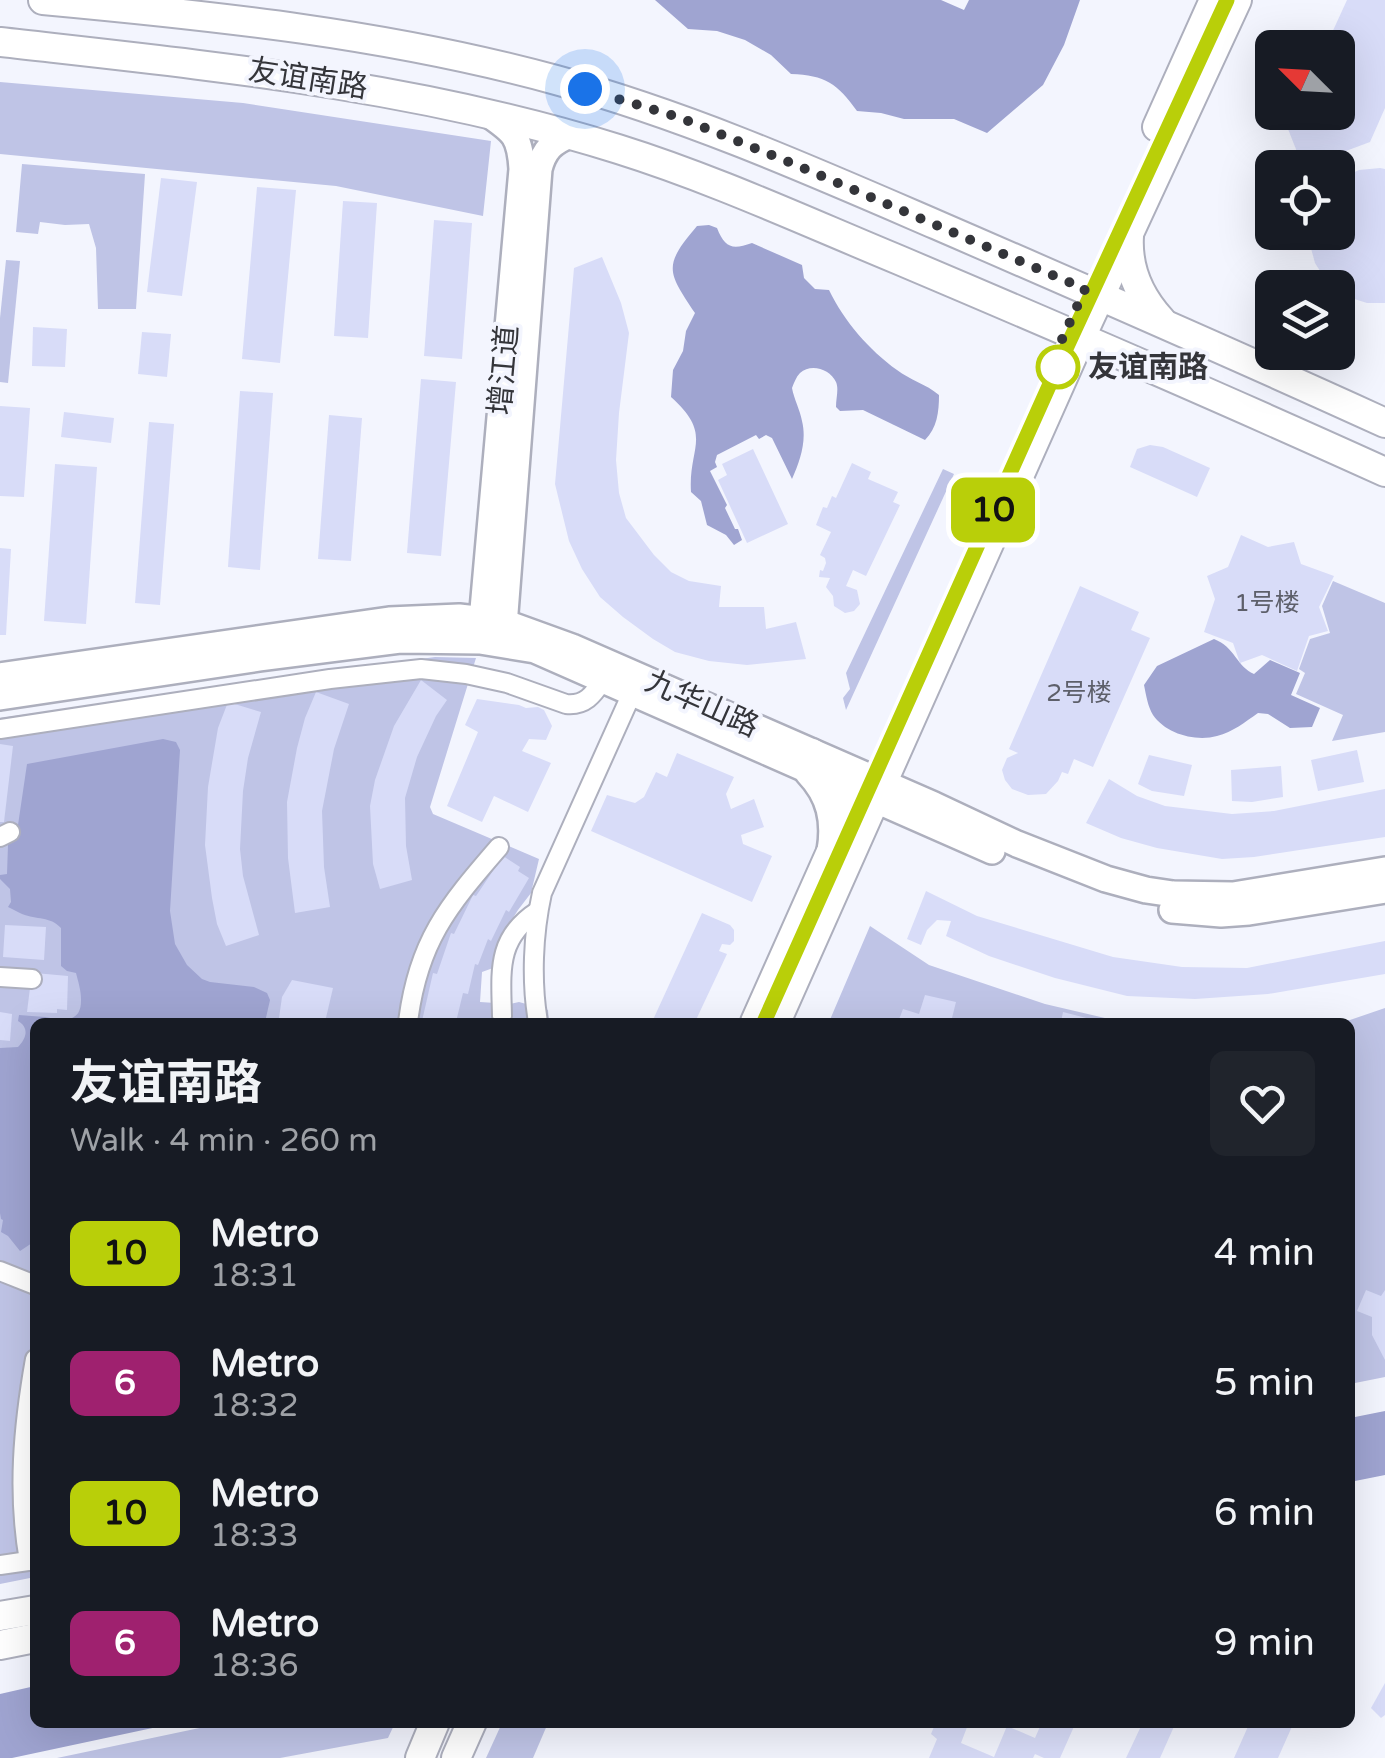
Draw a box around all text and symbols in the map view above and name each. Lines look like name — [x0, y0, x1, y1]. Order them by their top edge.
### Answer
north arrow — [1255, 30, 1355, 130]
map controls — [1255, 30, 1355, 370]
street label: 友谊南路 — [246, 51, 370, 107]
your location — [560, 64, 610, 114]
button: locate — [1255, 150, 1355, 250]
button: layers — [1255, 270, 1355, 370]
street label: 增江道 — [482, 324, 526, 416]
marker: 友谊南路 — [1037, 346, 1079, 388]
place label: 友谊南路 — [1088, 349, 1208, 386]
line badge: 10 — [948, 478, 1038, 542]
text: 10 — [971, 489, 1015, 531]
house number: 1号楼 — [1234, 588, 1300, 618]
street label: 九华山路 — [640, 663, 764, 745]
house number: 2号楼 — [1046, 678, 1112, 708]
button: heart — [1210, 1051, 1315, 1156]
text: 友谊南路 — [70, 1055, 262, 1113]
text: Walk · 4 min · 260 m — [70, 1122, 378, 1160]
text: Metro — [210, 1211, 319, 1257]
text: 4 min — [1214, 1230, 1315, 1276]
text: 10 — [103, 1232, 147, 1274]
text: 18:31 — [210, 1257, 299, 1295]
text: Metro — [210, 1341, 319, 1387]
text: 5 min — [1214, 1360, 1315, 1406]
text: 6 — [114, 1362, 136, 1404]
text: 18:32 — [210, 1387, 299, 1425]
text: Metro — [210, 1471, 319, 1517]
text: 6 min — [1214, 1490, 1315, 1536]
text: 10 — [103, 1492, 147, 1534]
text: 18:33 — [210, 1517, 299, 1555]
text: Metro — [210, 1601, 319, 1647]
text: 9 min — [1214, 1620, 1315, 1666]
text: 6 — [114, 1622, 136, 1664]
text: 18:36 — [210, 1647, 299, 1685]

